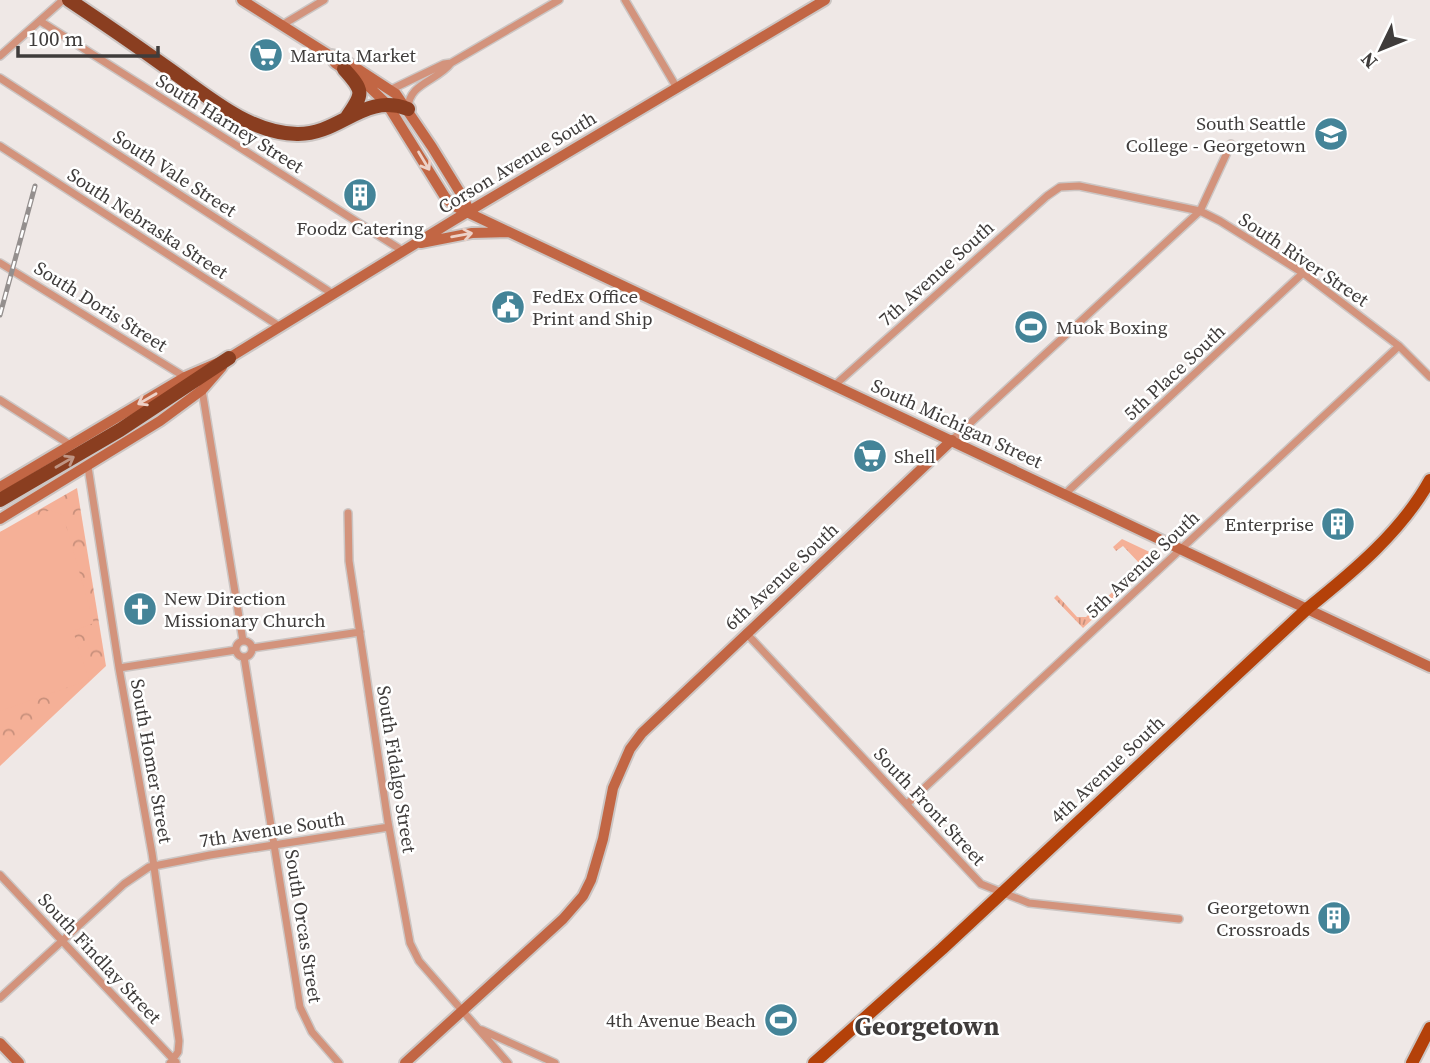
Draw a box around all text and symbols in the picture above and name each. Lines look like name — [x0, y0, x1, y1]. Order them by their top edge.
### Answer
scale bar — [18, 14, 158, 58]
north arrow — [1346, 14, 1416, 84]
text: 100 m — [28, 24, 83, 53]
supermarket icon: Maruta Market — [247, 36, 285, 74]
place label: Maruta Market — [290, 42, 417, 68]
text: N — [1354, 47, 1383, 75]
street label: South Harney Street — [151, 67, 309, 179]
street label: Corson Avenue South — [433, 104, 601, 220]
place label: South Seattle College - Georgetown — [1126, 110, 1306, 158]
school or university icon: South Seattle College - Georgetown — [1312, 115, 1350, 153]
street label: South Vale Street — [108, 123, 242, 223]
one-way arrow — [417, 151, 431, 171]
street label: South Nebraska Street — [63, 161, 234, 285]
building icon: Foodz Catering — [341, 176, 379, 214]
street label: South River Street — [1234, 206, 1375, 313]
street label: 7th Avenue South — [873, 214, 999, 332]
place label: Foodz Catering — [296, 215, 424, 241]
one-way arrow — [450, 228, 473, 241]
street label: South Doris Street — [29, 255, 173, 358]
place label: FedEx Office Print and Ship — [532, 283, 653, 331]
public building icon: FedEx Office Print and Ship — [489, 288, 527, 326]
sports icon: Muok Boxing — [1012, 308, 1050, 346]
place label: Muok Boxing — [1056, 314, 1168, 340]
street label: 5th Place South — [1118, 318, 1230, 426]
street label: South Michigan Street — [867, 372, 1048, 474]
one-way arrow — [137, 392, 157, 406]
supermarket icon: Shell — [851, 437, 889, 475]
place label: Shell — [894, 443, 936, 469]
one-way arrow — [55, 454, 75, 468]
street label: 5th Avenue South — [1079, 504, 1205, 624]
building icon: Enterprise — [1319, 505, 1357, 543]
place label: Enterprise — [1225, 511, 1314, 537]
street label: 6th Avenue South — [718, 516, 844, 636]
place label: New Direction Missionary Church — [164, 585, 326, 633]
church icon: New Direction Missionary Church — [121, 590, 159, 628]
street label: South Homer Street — [125, 677, 179, 846]
street label: South Fidalgo Street — [371, 684, 423, 855]
street label: 4th Avenue South — [1044, 709, 1170, 829]
street label: South Front Street — [868, 741, 992, 871]
street label: 7th Avenue South — [197, 805, 347, 853]
street label: South Orcas Street — [279, 847, 329, 1005]
street label: South Findlay Street — [33, 887, 168, 1030]
place label: Georgetown Crossroads — [1207, 894, 1310, 942]
building icon: Georgetown Crossroads — [1315, 899, 1353, 937]
sports icon: 4th Avenue Beach — [762, 1001, 800, 1039]
place label: 4th Avenue Beach — [606, 1007, 756, 1033]
district label: Georgetown — [855, 1008, 999, 1044]

